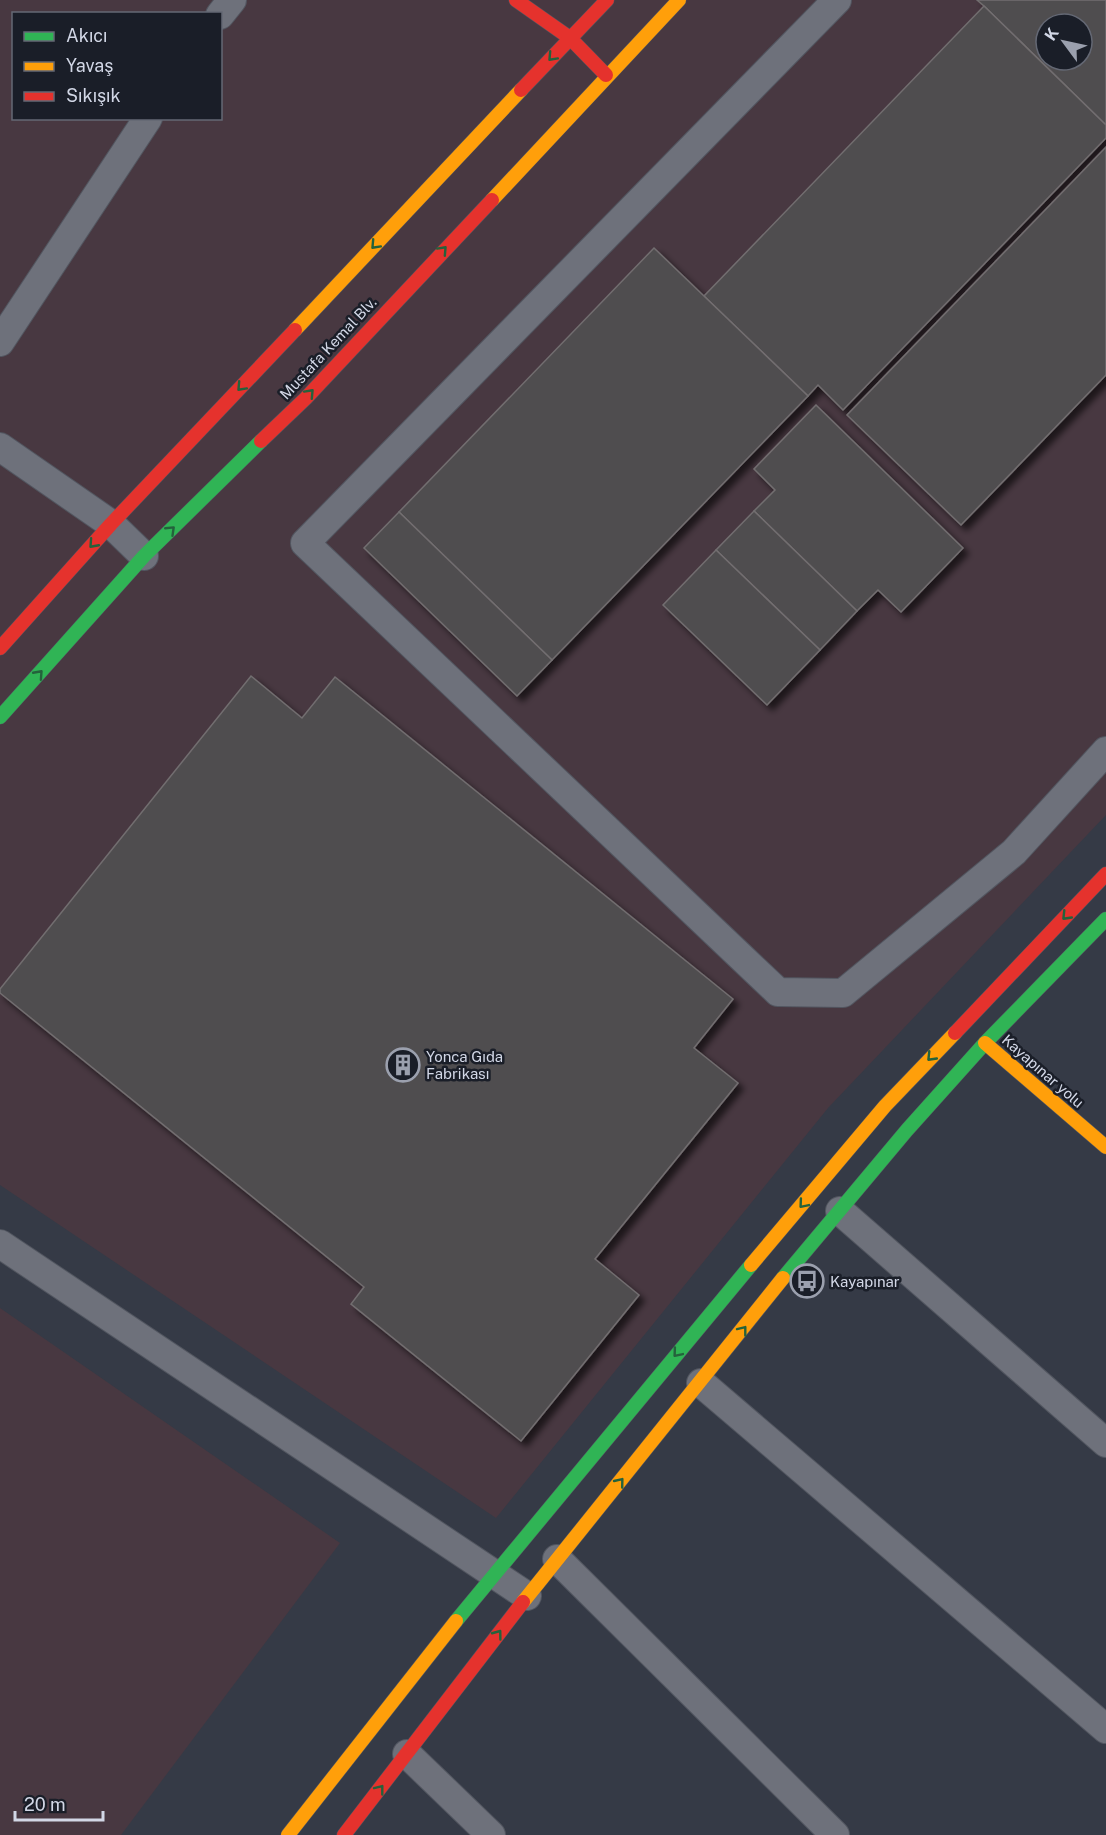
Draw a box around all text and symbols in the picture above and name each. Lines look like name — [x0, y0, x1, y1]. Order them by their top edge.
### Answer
legend — [12, 12, 222, 120]
north arrow — [1034, 12, 1094, 72]
text: K — [1041, 24, 1063, 44]
text: Akıcı — [66, 25, 107, 46]
one-way arrow — [548, 51, 559, 61]
text: Yavaş — [66, 55, 113, 76]
text: Sıkışık — [66, 85, 121, 106]
one-way arrow — [371, 237, 382, 248]
one-way arrow — [436, 247, 447, 257]
street label: Mustafa Kemal Blv. — [276, 293, 380, 403]
one-way arrow — [237, 380, 248, 390]
one-way arrow — [303, 390, 314, 400]
one-way arrow — [164, 526, 174, 537]
one-way arrow — [89, 537, 100, 548]
one-way arrow — [32, 670, 43, 680]
one-way arrow — [1062, 908, 1073, 919]
street label: Kayapınar yolu — [999, 1031, 1087, 1111]
building icon: Yonca Gıda Fabrikası — [385, 1047, 421, 1083]
place label: Yonca Gıda Fabrikası — [426, 1048, 503, 1082]
one-way arrow — [927, 1050, 938, 1061]
one-way arrow — [799, 1197, 810, 1208]
bus stop icon: Kayapınar — [789, 1263, 825, 1299]
place label: Kayapınar — [830, 1273, 900, 1290]
one-way arrow — [736, 1326, 747, 1337]
one-way arrow — [674, 1346, 685, 1357]
one-way arrow — [613, 1477, 624, 1488]
one-way arrow — [491, 1629, 502, 1640]
scale bar — [15, 1784, 104, 1822]
one-way arrow — [373, 1785, 384, 1796]
text: 20 m — [24, 1794, 66, 1815]

